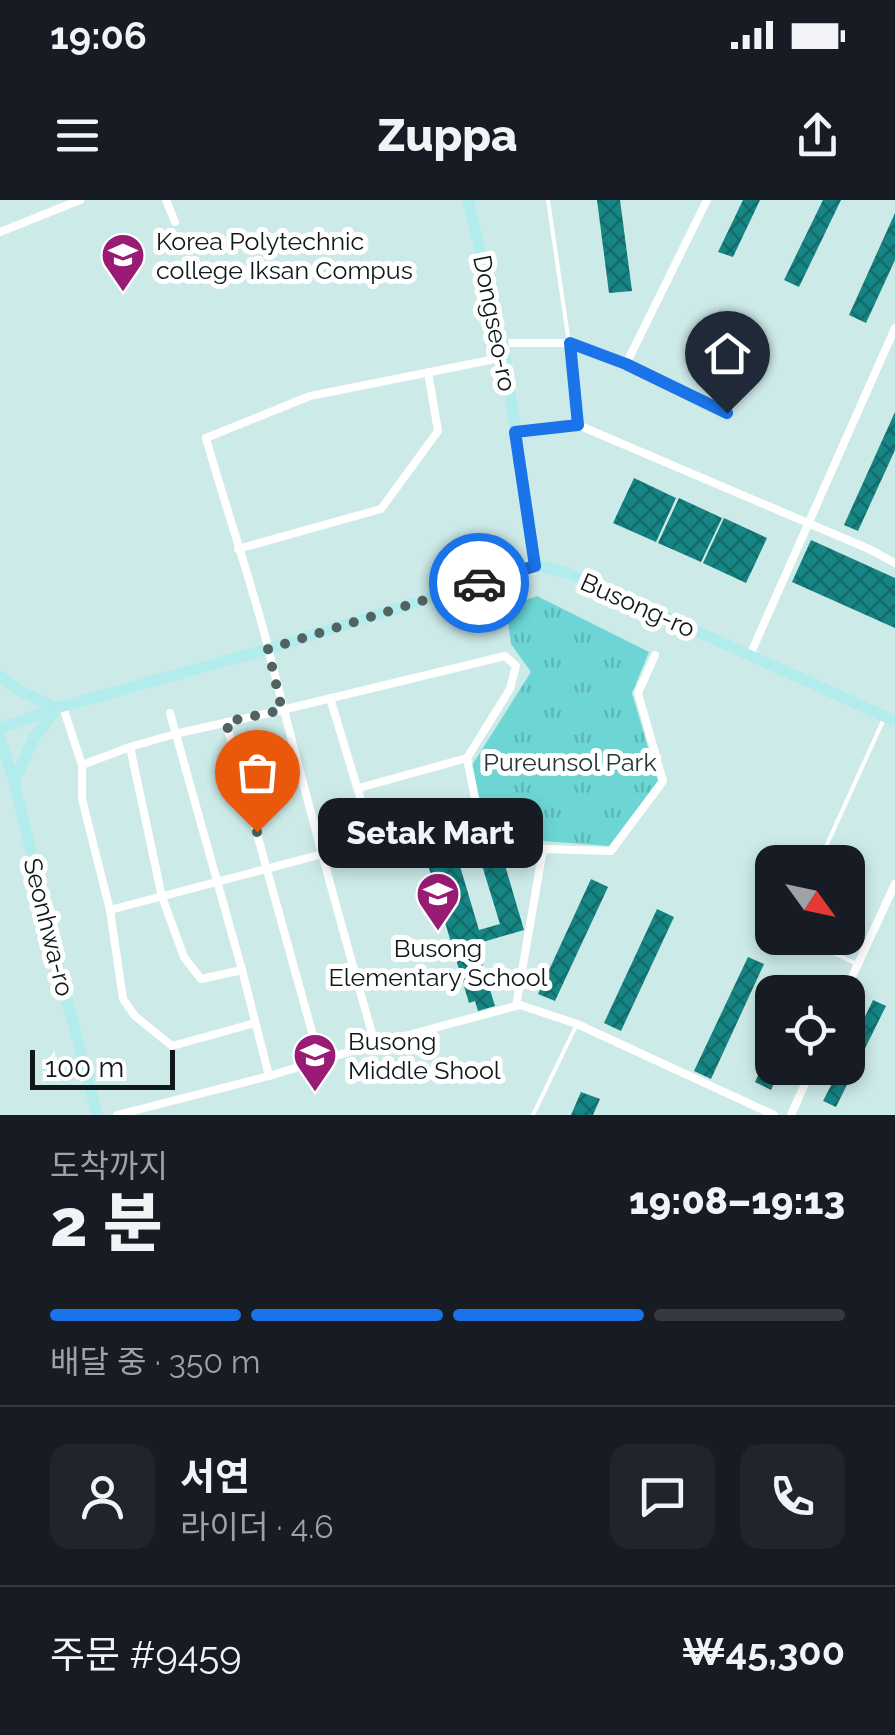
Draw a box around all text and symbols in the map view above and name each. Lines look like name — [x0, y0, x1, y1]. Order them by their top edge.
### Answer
text: 19:06 — [50, 13, 147, 58]
icon: menu — [50, 108, 105, 163]
icon: share — [790, 108, 845, 163]
text: Zuppa — [378, 109, 517, 162]
place label: Korea Polytechnic college Iksan Compus — [156, 226, 413, 285]
school or university icon: Korea Polytechnic college Iksan Compus — [100, 232, 146, 293]
street label: Dongseo-ro — [467, 252, 523, 394]
pin — [685, 311, 770, 414]
icon: home — [700, 326, 755, 381]
courier — [429, 533, 529, 633]
icon: car — [452, 556, 507, 611]
street label: Busong-ro — [576, 566, 700, 644]
pin — [215, 730, 300, 833]
icon: bag — [230, 745, 285, 800]
park label: Pureunsol Park — [483, 747, 657, 777]
callout: Setak Mart — [317, 797, 542, 867]
text: Setak Mart — [347, 814, 514, 851]
north arrow — [755, 845, 865, 955]
map controls — [755, 845, 865, 1085]
street label: Seonhwa-ro — [17, 855, 81, 999]
school or university icon: Busong Elementary School — [415, 871, 461, 932]
place label: Busong Elementary School — [329, 933, 548, 992]
button: locate — [755, 975, 865, 1085]
place label: Busong Middle Shool — [348, 1026, 501, 1085]
school or university icon: Busong Middle Shool — [292, 1032, 338, 1093]
scale bar — [30, 1045, 175, 1090]
text: 100 m — [45, 1051, 124, 1084]
text: 도착까지 — [50, 1147, 168, 1184]
text: 19:08–19:13 — [629, 1178, 845, 1223]
text: 2 분 — [50, 1185, 163, 1261]
text: 배달 중 · 350 m — [50, 1343, 261, 1380]
button: person — [50, 1444, 155, 1549]
button: chat — [610, 1444, 715, 1549]
button: phone — [740, 1444, 845, 1549]
text: 서연 — [180, 1454, 250, 1499]
text: 라이더 · 4.6 — [180, 1508, 334, 1545]
text: ₩45,300 — [682, 1629, 845, 1674]
text: 주문 #9459 — [50, 1632, 241, 1677]

